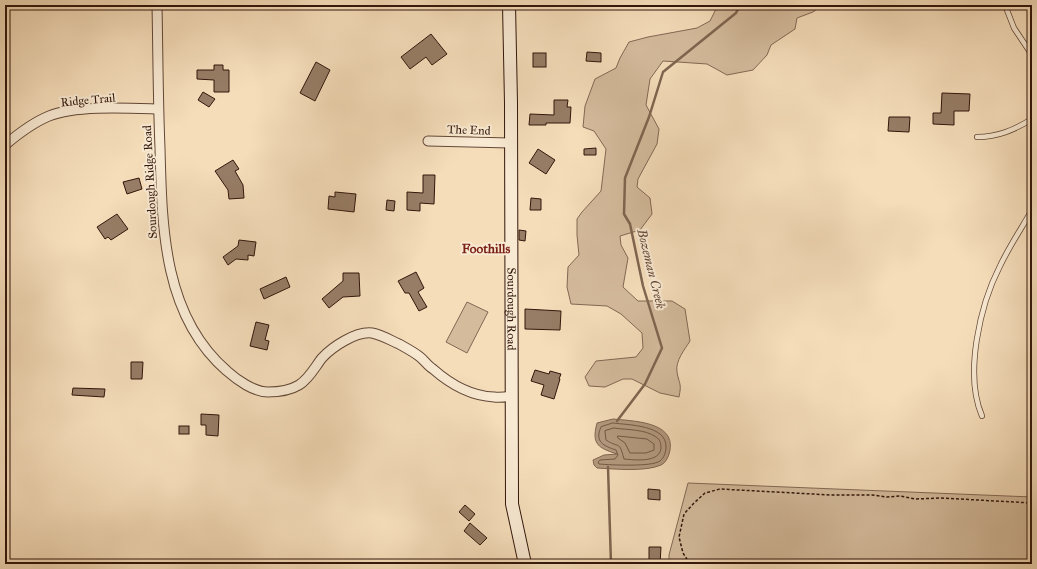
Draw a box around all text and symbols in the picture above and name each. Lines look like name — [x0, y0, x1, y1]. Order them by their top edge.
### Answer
street label: Ridge Trail — [60, 91, 117, 110]
street label: The End — [447, 122, 491, 138]
street label: Sourdough Ridge Road — [140, 125, 161, 239]
water label: Bozeman Creek — [633, 226, 669, 311]
district label: Foothills — [462, 241, 511, 257]
street label: Sourdough Road — [504, 267, 519, 350]

